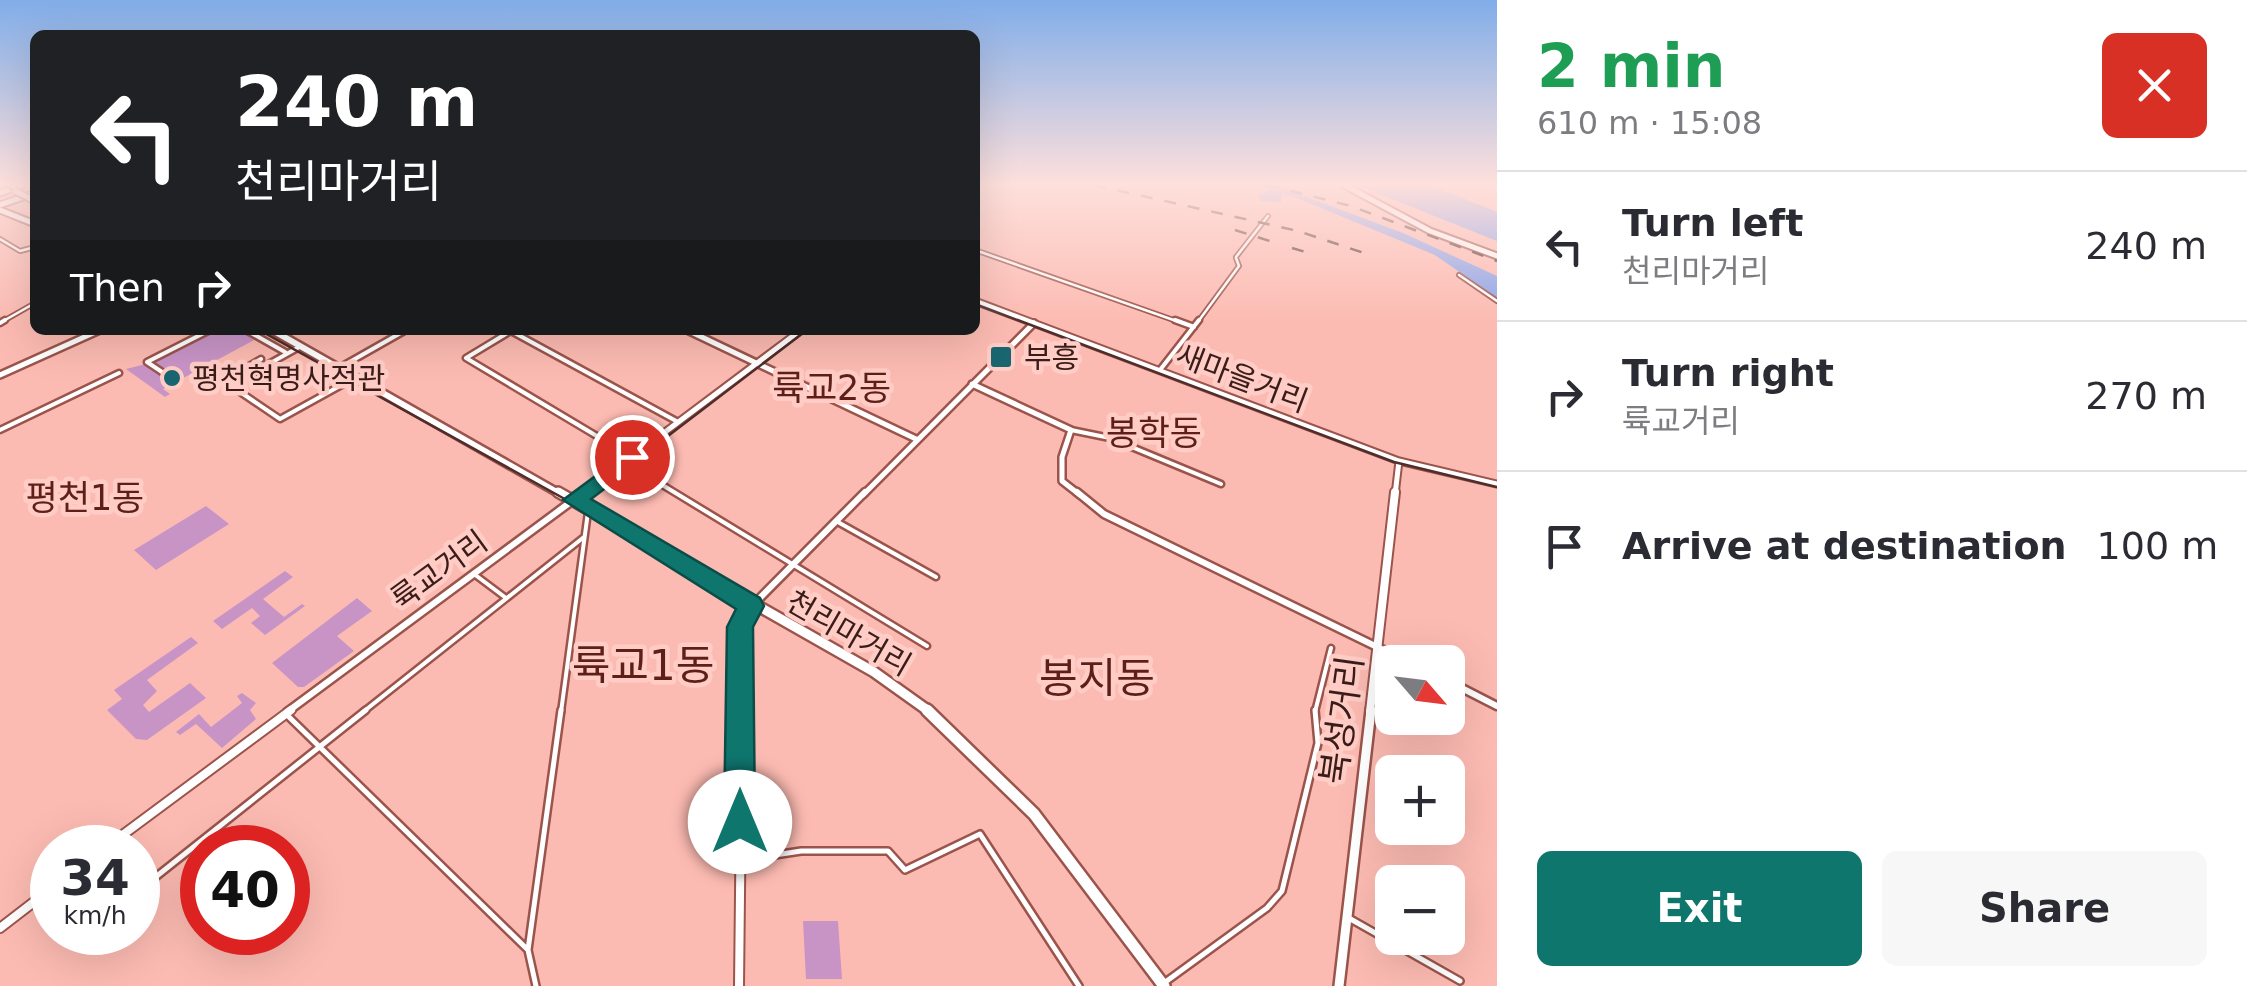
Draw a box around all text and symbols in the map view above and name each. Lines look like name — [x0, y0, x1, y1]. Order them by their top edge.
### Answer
text: 2 min — [1537, 31, 1725, 101]
button: close — [2102, 33, 2207, 138]
text: 240 m — [235, 61, 478, 143]
icon: left — [70, 70, 200, 200]
text: 610 m · 15:08 — [1537, 104, 1762, 142]
text: 천리마거리 — [235, 155, 442, 208]
text: Turn left — [1622, 201, 1803, 245]
icon: left — [1537, 219, 1592, 274]
text: 240 m — [2085, 224, 2207, 268]
text: 천리마거리 — [1622, 252, 1769, 290]
icon: right — [185, 260, 240, 315]
text: Then — [70, 266, 165, 310]
street label: 새마을거리 — [1171, 337, 1313, 419]
place label: 부흥 — [1024, 340, 1079, 375]
marker: 부흥 — [988, 344, 1014, 370]
text: Turn right — [1622, 351, 1834, 395]
place label: 평천혁명사적관 — [192, 361, 385, 396]
marker: 평천혁명사적관 — [161, 367, 183, 389]
district label: 륙교2동 — [773, 368, 891, 408]
icon: right — [1537, 369, 1592, 424]
text: 270 m — [2085, 374, 2207, 418]
text: 륙교거리 — [1622, 402, 1740, 440]
district label: 봉학동 — [1106, 413, 1202, 453]
pin — [590, 415, 675, 500]
icon: arrive — [605, 430, 660, 485]
district label: 평천1동 — [26, 478, 144, 518]
icon: arrive — [1537, 519, 1592, 574]
street label: 륙교거리 — [384, 523, 494, 617]
text: Arrive at destination — [1622, 524, 2067, 568]
text: 100 m — [2097, 524, 2218, 568]
street label: 천리마거리 — [780, 583, 918, 683]
district label: 륙교1동 — [572, 641, 714, 690]
north arrow — [1375, 645, 1465, 735]
map controls — [1375, 645, 1465, 955]
street label: 북성거리 — [1313, 653, 1371, 787]
district label: 봉지동 — [1039, 654, 1155, 703]
button: + — [1375, 755, 1465, 845]
position arrow — [688, 770, 792, 874]
speed limit sign: 40 — [180, 825, 310, 955]
text: 34 — [60, 849, 130, 907]
button: Exit — [1537, 851, 1862, 966]
button: Share — [1882, 851, 2207, 966]
button: − — [1375, 865, 1465, 955]
text: km/h — [63, 901, 127, 930]

